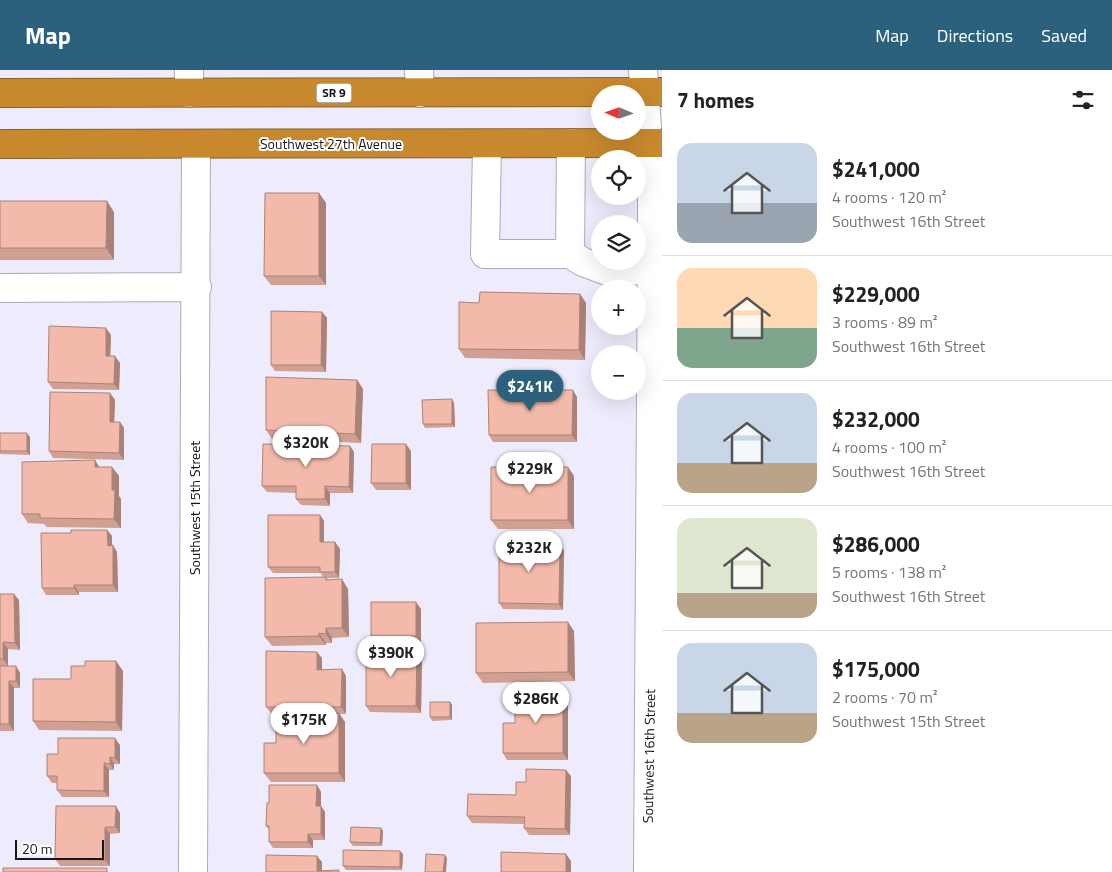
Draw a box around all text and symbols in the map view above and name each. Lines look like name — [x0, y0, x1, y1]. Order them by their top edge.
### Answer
text: Map — [25, 17, 71, 53]
text: Map — [875, 22, 909, 49]
text: Directions — [937, 22, 1013, 49]
text: Saved — [1041, 22, 1087, 49]
road number: SR 9 — [316, 83, 352, 102]
text: 7 homes — [677, 84, 754, 116]
north arrow — [591, 85, 646, 140]
map controls — [591, 85, 646, 400]
icon: filters — [1069, 86, 1097, 114]
street label: Southwest 27th Avenue — [260, 133, 402, 154]
button: locate — [591, 150, 646, 205]
text: $241,000 — [832, 153, 920, 185]
icon: home — [717, 163, 777, 223]
text: 4 rooms · 120 m² — [832, 185, 946, 209]
text: Southwest 16th Street — [832, 209, 985, 233]
button: layers — [591, 215, 646, 270]
text: $229,000 — [832, 278, 920, 310]
button: + — [591, 280, 646, 335]
icon: home — [717, 288, 777, 348]
text: 3 rooms · 89 m² — [832, 310, 937, 334]
text: Southwest 16th Street — [832, 334, 985, 358]
button: − — [591, 345, 646, 400]
pin: $241K — [495, 370, 565, 412]
text: $241K — [507, 374, 553, 398]
text: $232,000 — [832, 403, 920, 435]
icon: home — [717, 413, 777, 473]
pin: $320K — [271, 426, 341, 468]
text: $320K — [283, 430, 329, 454]
text: 4 rooms · 100 m² — [832, 435, 946, 459]
street label: Southwest 15th Street — [184, 441, 205, 575]
pin: $229K — [495, 452, 565, 494]
text: $229K — [507, 456, 553, 480]
text: Southwest 16th Street — [832, 459, 985, 483]
text: $286,000 — [832, 528, 920, 560]
pin: $232K — [494, 530, 564, 573]
text: $232K — [506, 535, 552, 559]
icon: home — [717, 538, 777, 598]
text: 5 rooms · 138 m² — [832, 560, 946, 584]
text: Southwest 16th Street — [832, 584, 985, 608]
pin: $390K — [356, 636, 426, 678]
text: $390K — [368, 640, 414, 664]
text: $175,000 — [832, 653, 920, 685]
icon: home — [717, 663, 777, 723]
pin: $286K — [501, 682, 571, 724]
text: 2 rooms · 70 m² — [832, 685, 937, 709]
text: $286K — [513, 686, 559, 710]
street label: Southwest 16th Street — [637, 689, 660, 823]
pin: $175K — [269, 702, 339, 745]
text: $175K — [281, 707, 327, 731]
text: Southwest 15th Street — [832, 709, 985, 733]
scale bar — [15, 837, 104, 860]
text: 20 m — [22, 838, 52, 859]

